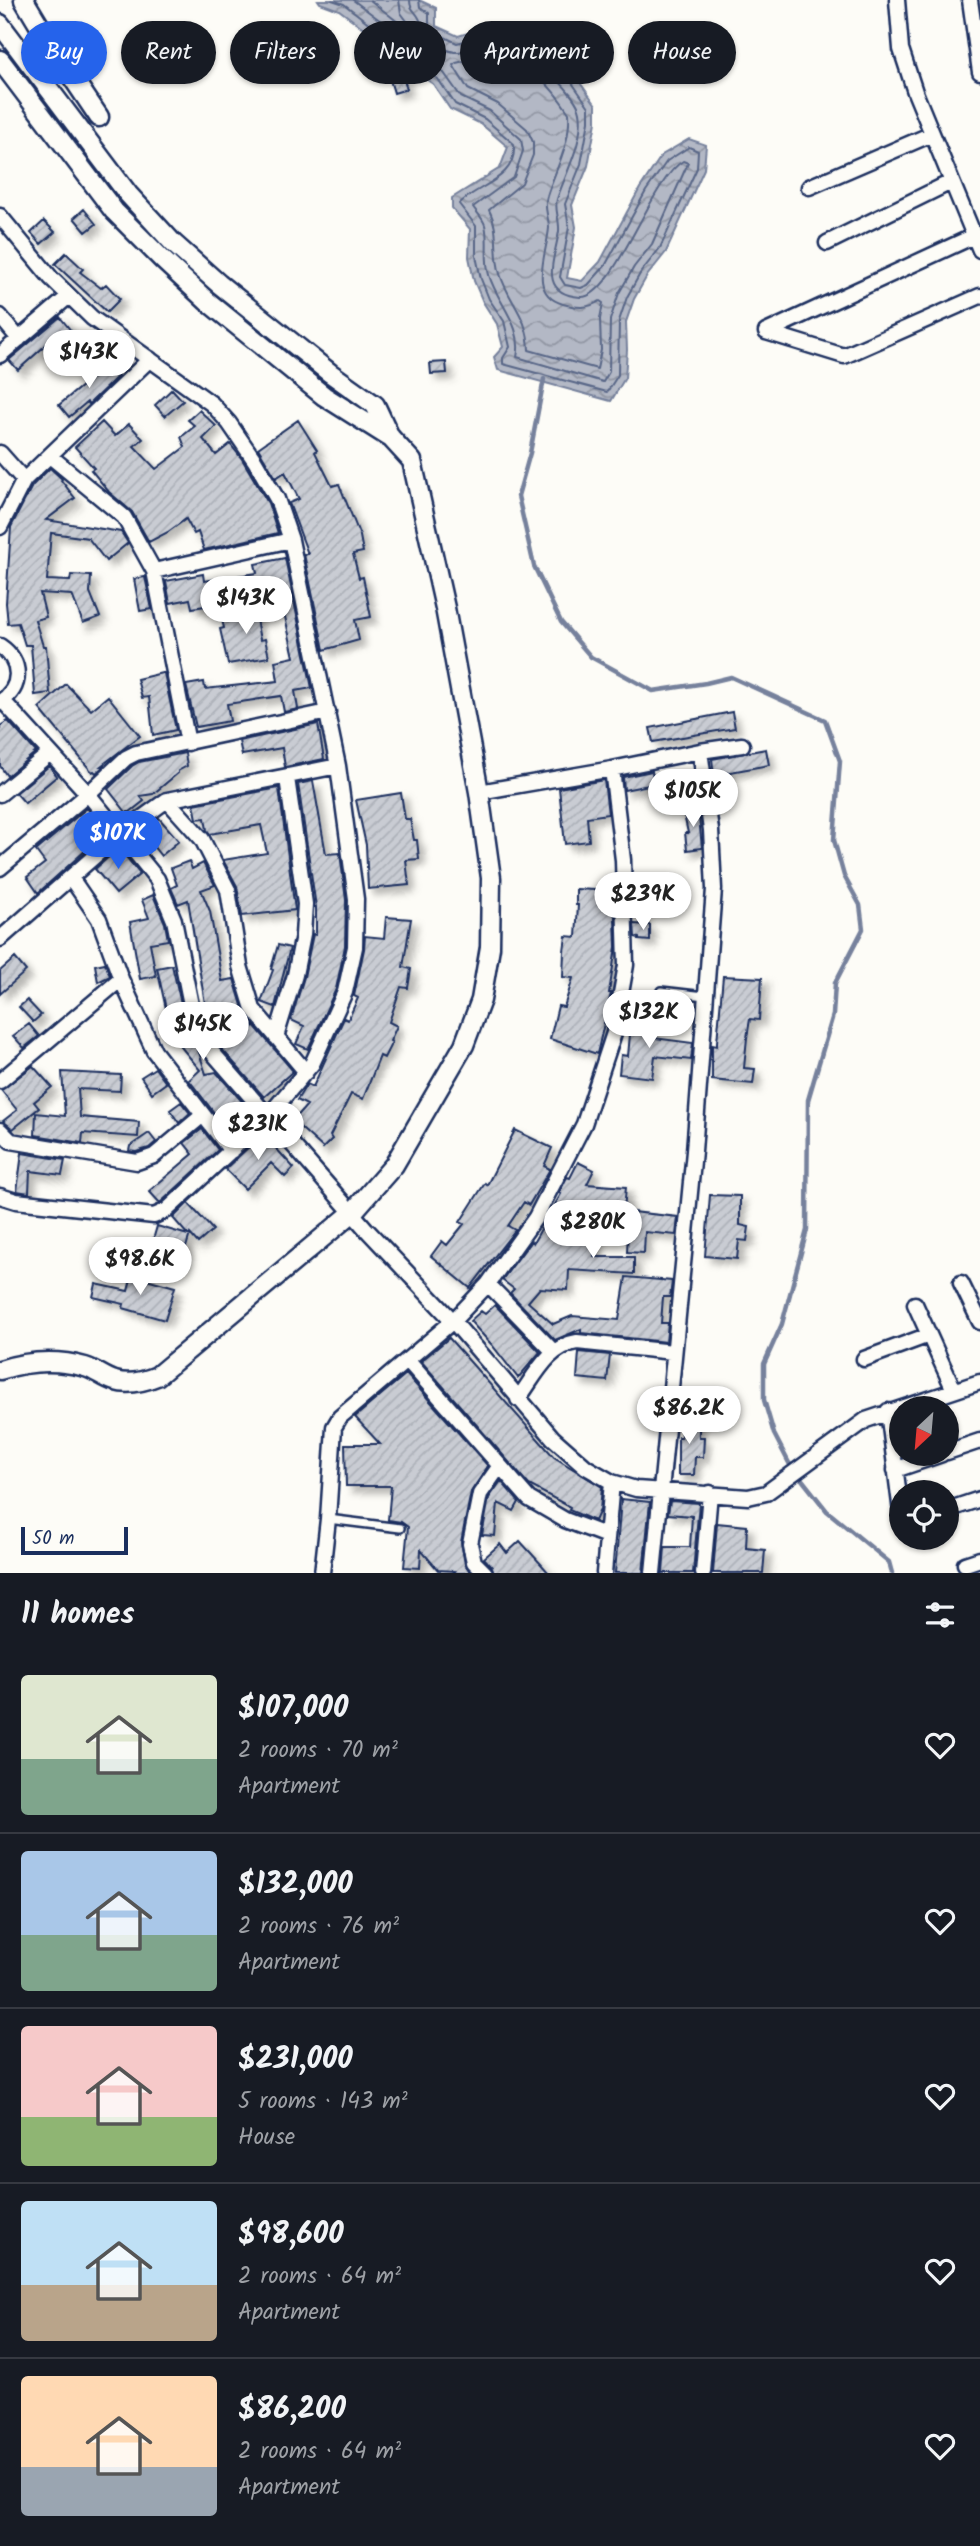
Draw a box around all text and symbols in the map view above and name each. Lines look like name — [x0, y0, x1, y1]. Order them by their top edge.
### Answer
chip: Buy — [21, 21, 107, 84]
chip: Rent — [121, 21, 216, 84]
chip: Filters — [230, 21, 340, 84]
chip: New — [354, 21, 446, 84]
chip: Apartment — [460, 21, 614, 84]
chip: House — [628, 21, 736, 84]
pin: $143K — [40, 330, 138, 390]
text: $143K — [59, 335, 119, 371]
pin: $143K — [197, 576, 295, 636]
text: $143K — [216, 581, 276, 617]
pin: $105K — [644, 770, 742, 829]
text: $105K — [664, 774, 722, 810]
pin: $107K — [69, 812, 167, 871]
text: $107K — [89, 816, 147, 852]
pin: $239K — [594, 872, 692, 932]
text: $239K — [610, 877, 676, 913]
pin: $132K — [600, 990, 698, 1050]
text: $132K — [619, 995, 679, 1031]
pin: $145K — [154, 1002, 252, 1062]
text: $145K — [174, 1007, 232, 1043]
pin: $231K — [209, 1102, 307, 1162]
text: $231K — [228, 1107, 288, 1143]
pin: $280K — [544, 1200, 642, 1260]
text: $280K — [560, 1205, 626, 1241]
pin: $98.6K — [83, 1238, 197, 1297]
text: $98.6K — [105, 1242, 175, 1278]
pin: $86.2K — [632, 1386, 746, 1446]
text: $86.2K — [653, 1391, 725, 1427]
north arrow — [889, 1396, 959, 1466]
map controls — [889, 1396, 959, 1550]
button: locate — [889, 1480, 959, 1550]
scale bar — [21, 1524, 128, 1556]
text: 50 m — [32, 1524, 74, 1554]
text: 11 homes — [21, 1591, 134, 1639]
icon: filters — [921, 1596, 959, 1634]
text: $107,000 — [238, 1685, 348, 1733]
icon: home — [77, 1703, 161, 1787]
icon: heart — [921, 1726, 959, 1764]
text: 2 rooms · 70 m² — [238, 1733, 398, 1769]
text: Apartment — [238, 1769, 340, 1805]
text: $132,000 — [238, 1861, 353, 1909]
icon: home — [77, 1879, 161, 1963]
icon: heart — [921, 1902, 959, 1940]
text: 2 rooms · 76 m² — [238, 1909, 399, 1945]
text: Apartment — [238, 1945, 340, 1981]
text: $231,000 — [238, 2036, 353, 2084]
icon: home — [77, 2054, 161, 2138]
icon: heart — [921, 2077, 959, 2115]
text: 5 rooms · 143 m² — [238, 2084, 408, 2120]
text: House — [238, 2120, 295, 2156]
text: $98,600 — [238, 2211, 344, 2259]
icon: home — [77, 2229, 161, 2313]
icon: heart — [921, 2252, 959, 2290]
text: 2 rooms · 64 m² — [238, 2259, 401, 2295]
text: Apartment — [238, 2295, 340, 2331]
text: $86,200 — [238, 2386, 346, 2434]
icon: home — [77, 2404, 161, 2488]
icon: heart — [921, 2427, 959, 2465]
text: 2 rooms · 64 m² — [238, 2434, 401, 2470]
text: Apartment — [238, 2470, 340, 2506]

